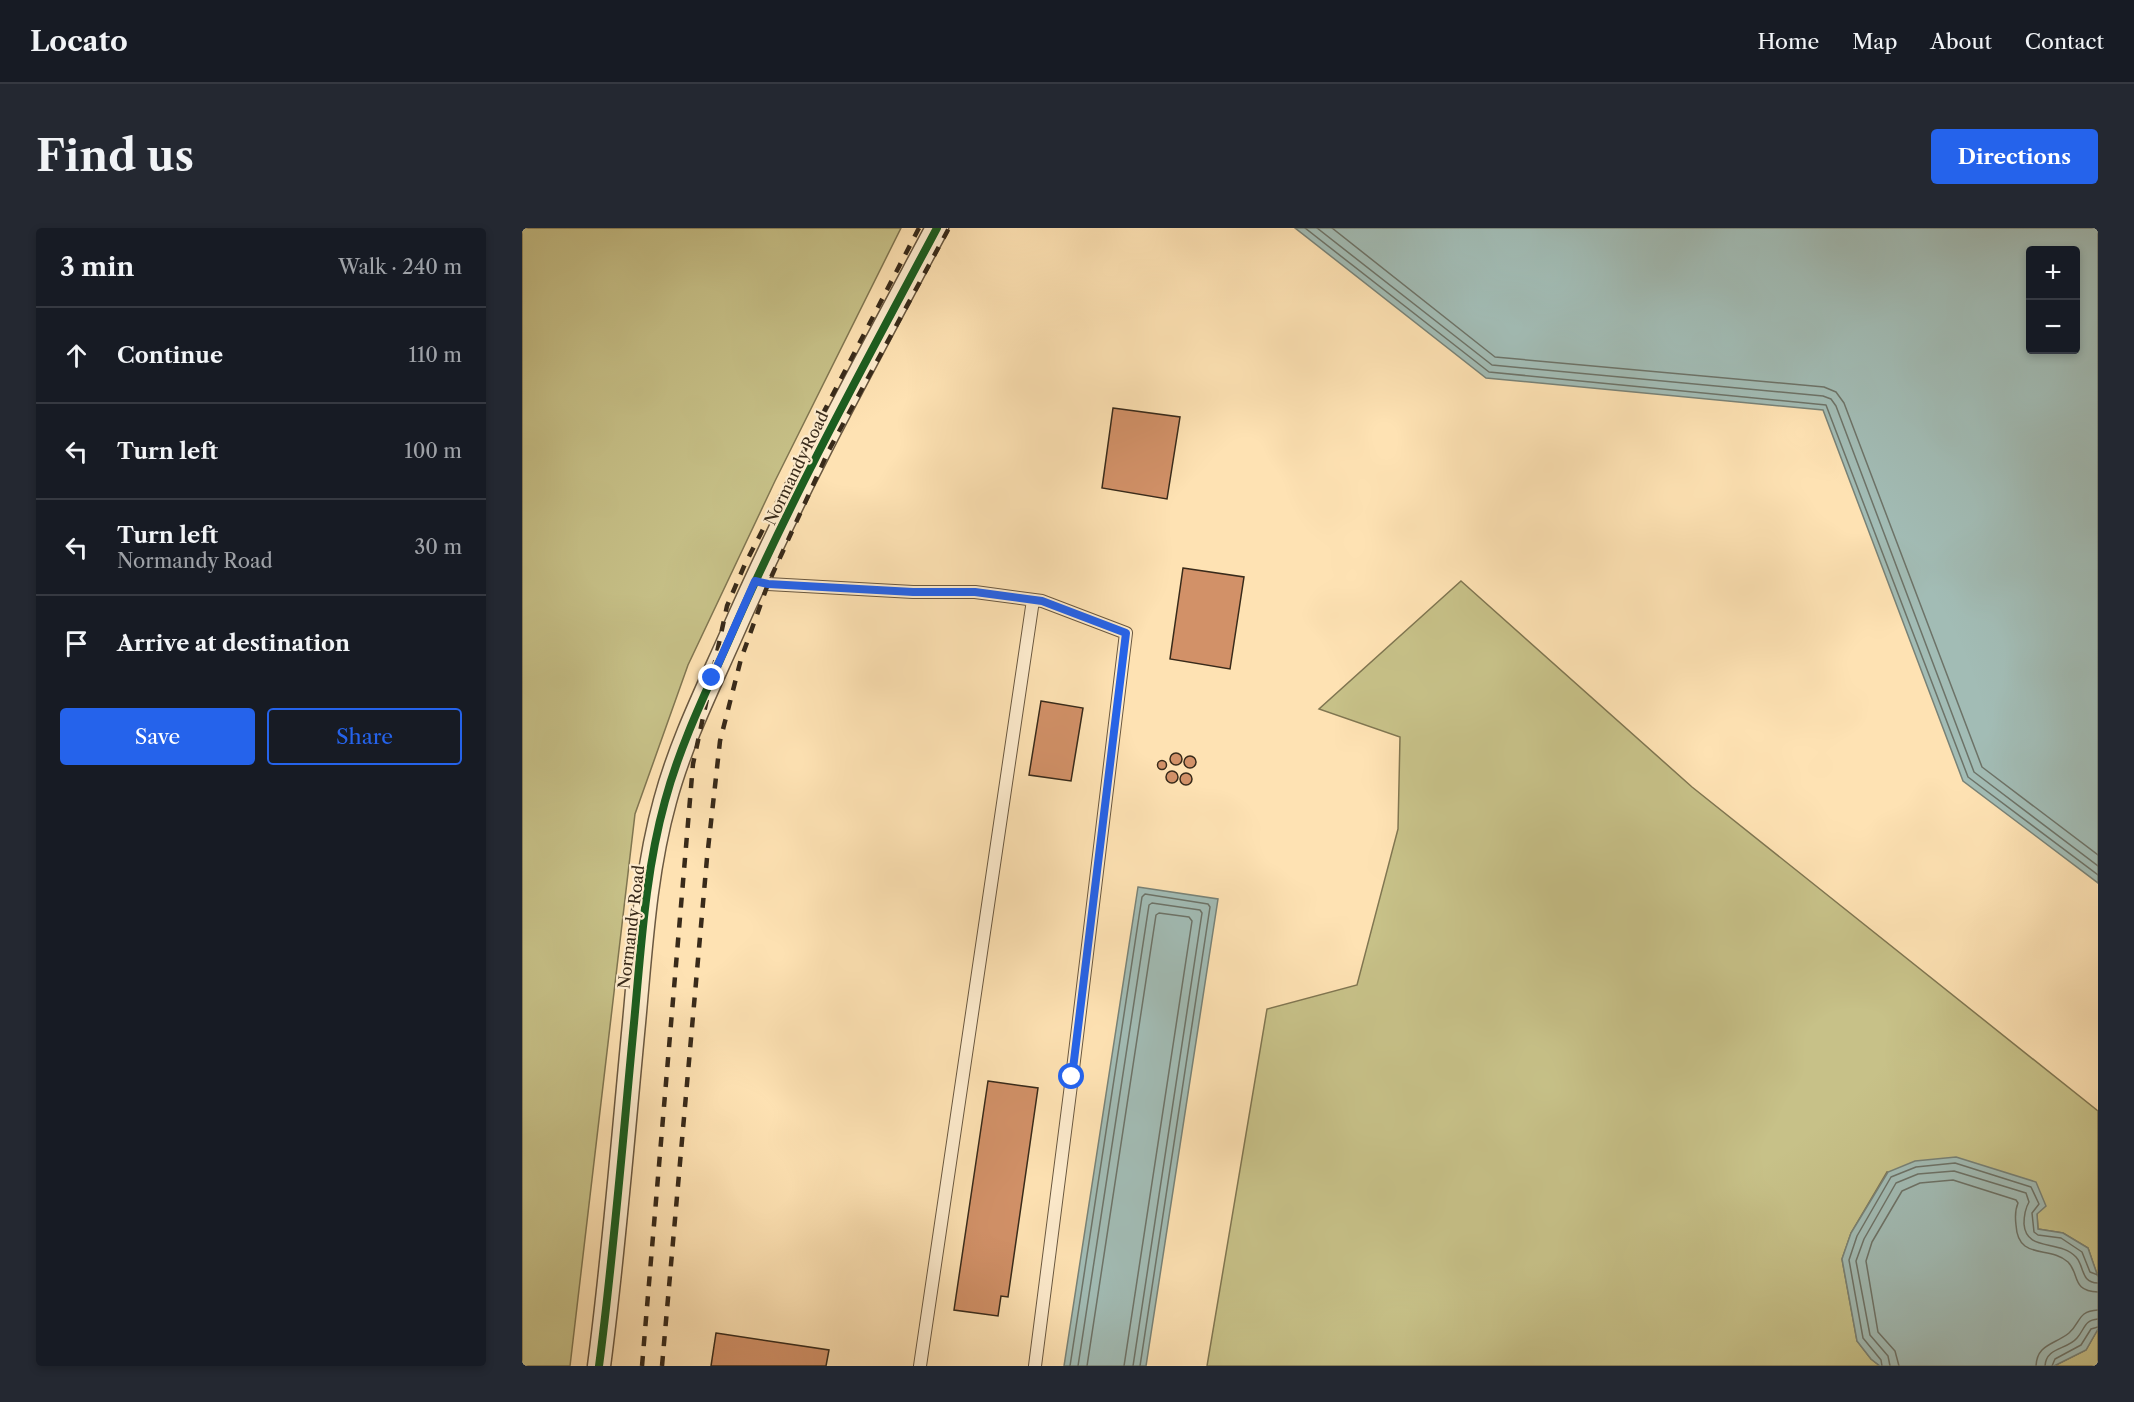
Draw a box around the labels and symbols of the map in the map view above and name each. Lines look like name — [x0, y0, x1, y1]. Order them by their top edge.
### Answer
street label: Normandy Road — [760, 407, 832, 528]
route end — [698, 664, 724, 690]
street label: Normandy Road — [613, 864, 649, 990]
route start — [1058, 1063, 1084, 1089]

